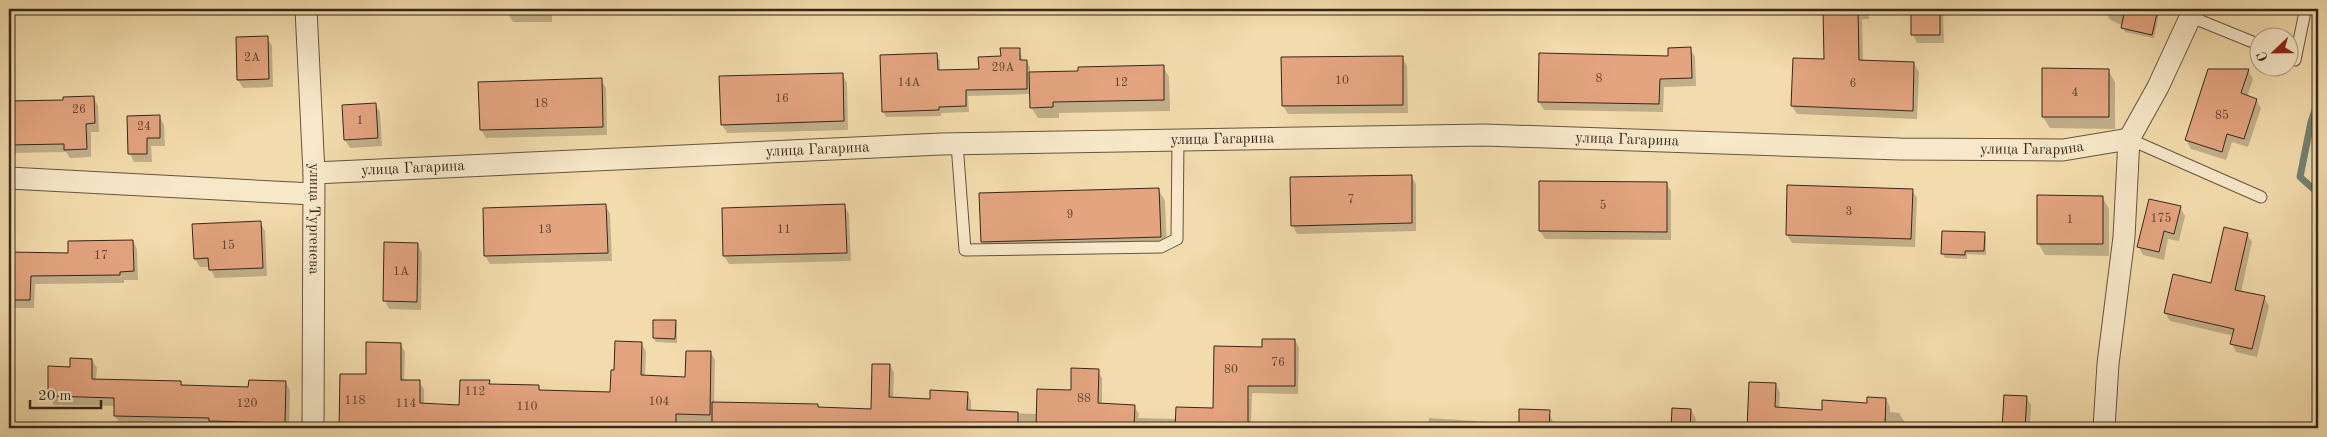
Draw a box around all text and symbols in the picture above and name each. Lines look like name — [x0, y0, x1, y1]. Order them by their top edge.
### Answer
north arrow — [2250, 28, 2300, 78]
text: С — [2255, 50, 2271, 63]
house number: 2А — [244, 52, 260, 64]
house number: 29А — [991, 62, 1015, 74]
house number: 8 — [1596, 73, 1603, 85]
house number: 10 — [1335, 75, 1349, 87]
house number: 14А — [897, 77, 921, 89]
house number: 12 — [1114, 77, 1128, 89]
house number: 6 — [1850, 78, 1857, 90]
house number: 4 — [2072, 87, 2079, 99]
house number: 16 — [775, 93, 789, 105]
house number: 18 — [534, 98, 548, 110]
house number: 26 — [72, 104, 86, 116]
house number: 85 — [2215, 109, 2229, 122]
house number: 1 — [357, 115, 363, 127]
house number: 24 — [137, 121, 151, 133]
street label: улица Гагарина — [1170, 131, 1275, 148]
street label: улица Гагарина — [1575, 131, 1680, 149]
street label: улица Гагарина — [1980, 139, 2086, 158]
street label: улица Гагарина — [765, 140, 870, 160]
street label: улица Гагарина — [361, 159, 466, 178]
street label: улица Тургенева — [306, 163, 322, 275]
house number: 7 — [1348, 194, 1354, 206]
house number: 5 — [1600, 199, 1607, 212]
house number: 3 — [1846, 206, 1852, 218]
house number: 9 — [1067, 209, 1073, 221]
house number: 175 — [2151, 212, 2171, 225]
house number: 1 — [2067, 214, 2073, 226]
house number: 13 — [538, 224, 552, 236]
house number: 11 — [777, 224, 791, 236]
house number: 15 — [221, 239, 235, 252]
house number: 17 — [94, 250, 108, 262]
house number: 1А — [393, 266, 409, 278]
house number: 76 — [1271, 357, 1285, 369]
house number: 80 — [1224, 364, 1238, 376]
scale bar — [30, 377, 101, 409]
house number: 112 — [465, 386, 485, 398]
text: 20 m — [38, 389, 72, 404]
house number: 88 — [1077, 393, 1091, 405]
house number: 118 — [345, 395, 365, 407]
house number: 104 — [649, 396, 669, 408]
house number: 120 — [237, 398, 257, 410]
house number: 114 — [396, 398, 416, 410]
house number: 110 — [517, 401, 537, 413]

